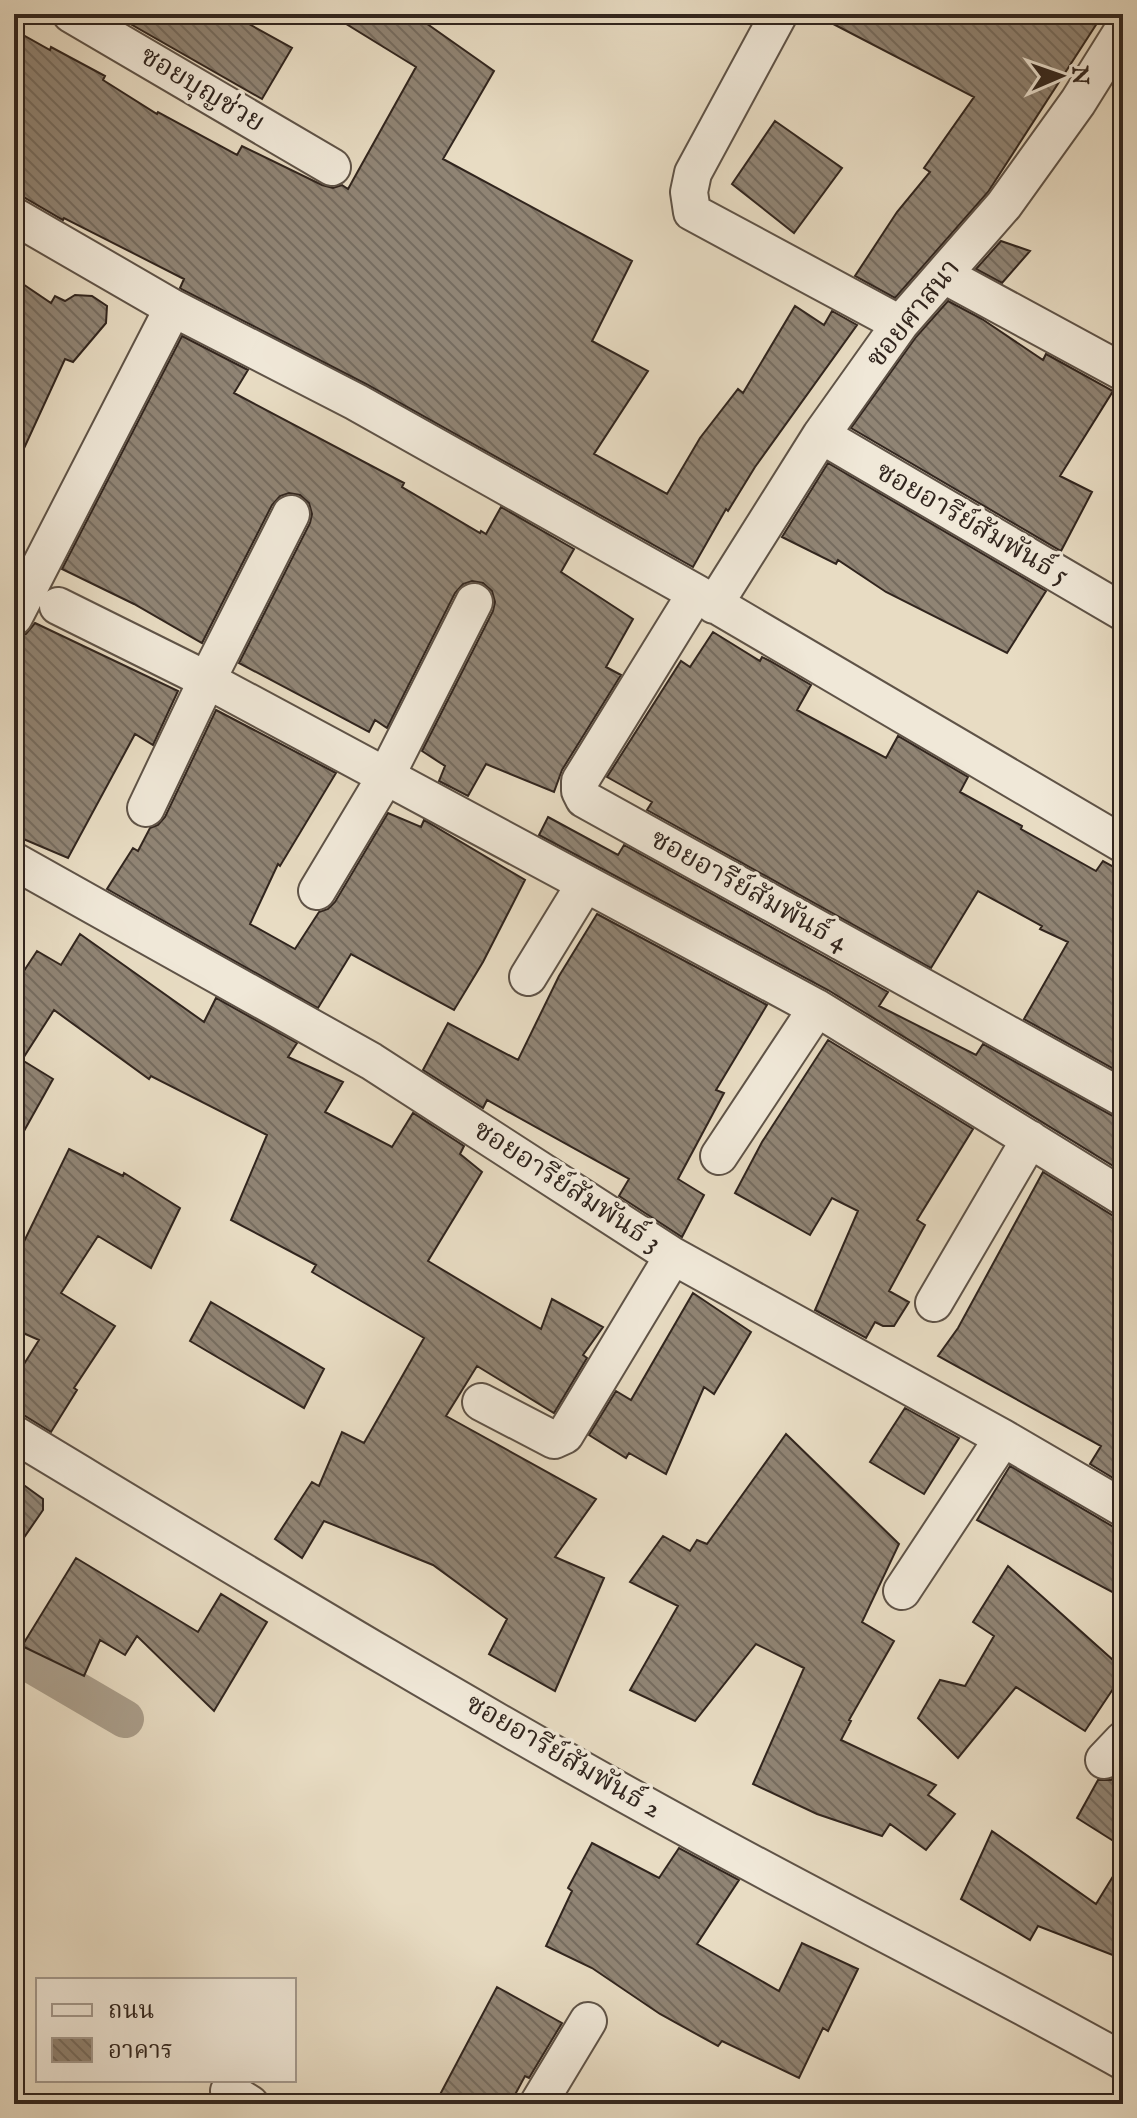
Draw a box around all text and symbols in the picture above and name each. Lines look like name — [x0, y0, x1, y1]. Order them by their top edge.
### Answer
north arrow — [1021, 36, 1101, 116]
street label: ซอยบุญช่วย — [133, 39, 271, 141]
text: N — [1065, 64, 1093, 85]
street label: ซอยศาสนา — [859, 252, 969, 376]
street label: ซอยอารีย์สัมพันธ์ 5 — [869, 454, 1075, 593]
street label: ซอยอารีย์สัมพันธ์ 4 — [644, 821, 855, 960]
street label: ซอยอารีย์สัมพันธ์ 3 — [466, 1112, 668, 1261]
street label: ซอยอารีย์สัมพันธ์ 2 — [459, 1686, 668, 1827]
legend — [36, 1978, 296, 2082]
text: ถนน — [108, 1996, 154, 2027]
text: อาคาร — [108, 2036, 173, 2067]

